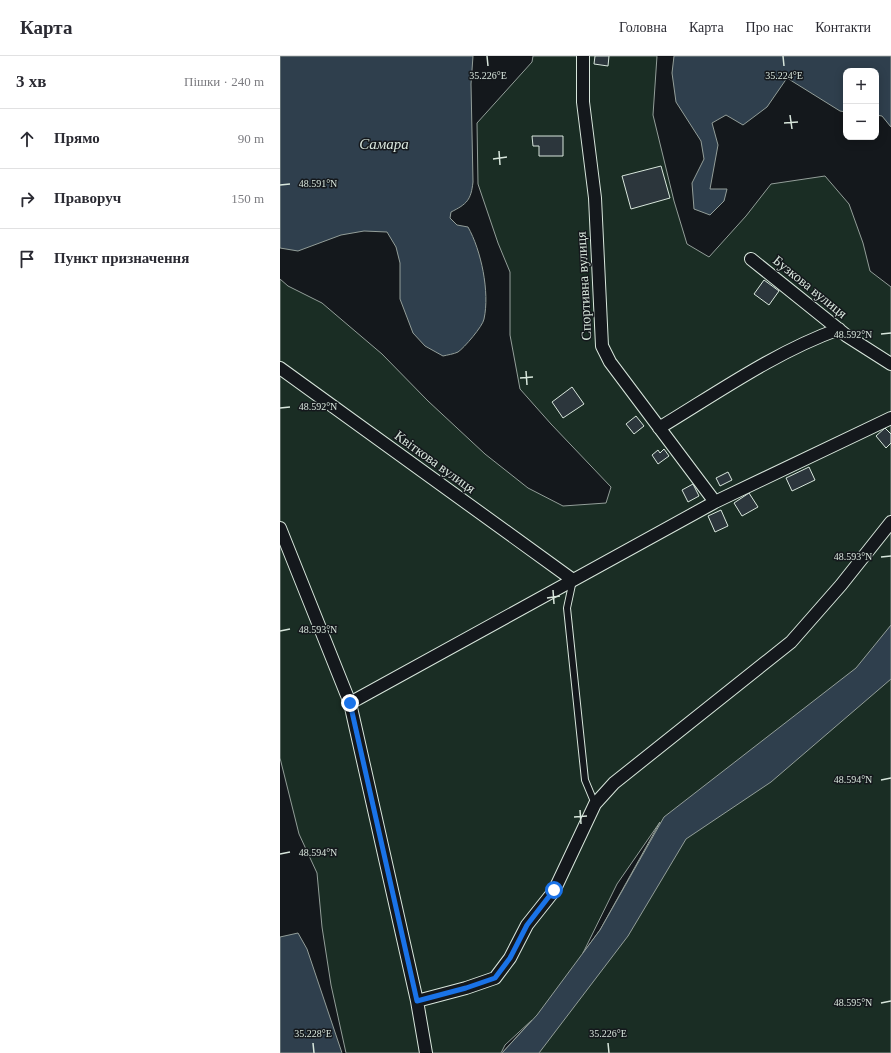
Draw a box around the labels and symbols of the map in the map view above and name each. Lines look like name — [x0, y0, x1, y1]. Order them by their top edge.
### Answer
text: 35.226°E — [469, 70, 507, 81]
text: 35.224°E — [765, 70, 803, 81]
water label: Самара — [359, 136, 409, 152]
text: 48.591°N — [299, 178, 337, 189]
street label: Спортивна вулиця — [574, 231, 594, 341]
street label: Бузкова вулиця — [770, 253, 850, 322]
text: 48.592°N — [834, 329, 872, 340]
text: 48.592°N — [299, 401, 337, 412]
street label: Квіткова вулиця — [392, 428, 479, 497]
text: 48.593°N — [834, 551, 872, 562]
text: 48.593°N — [299, 624, 337, 635]
route end — [341, 694, 359, 712]
text: 48.594°N — [834, 774, 872, 785]
text: 48.594°N — [299, 847, 337, 858]
route start — [545, 881, 563, 899]
text: 48.595°N — [834, 997, 872, 1008]
text: 35.228°E — [294, 1028, 332, 1039]
text: 35.226°E — [589, 1028, 627, 1039]

